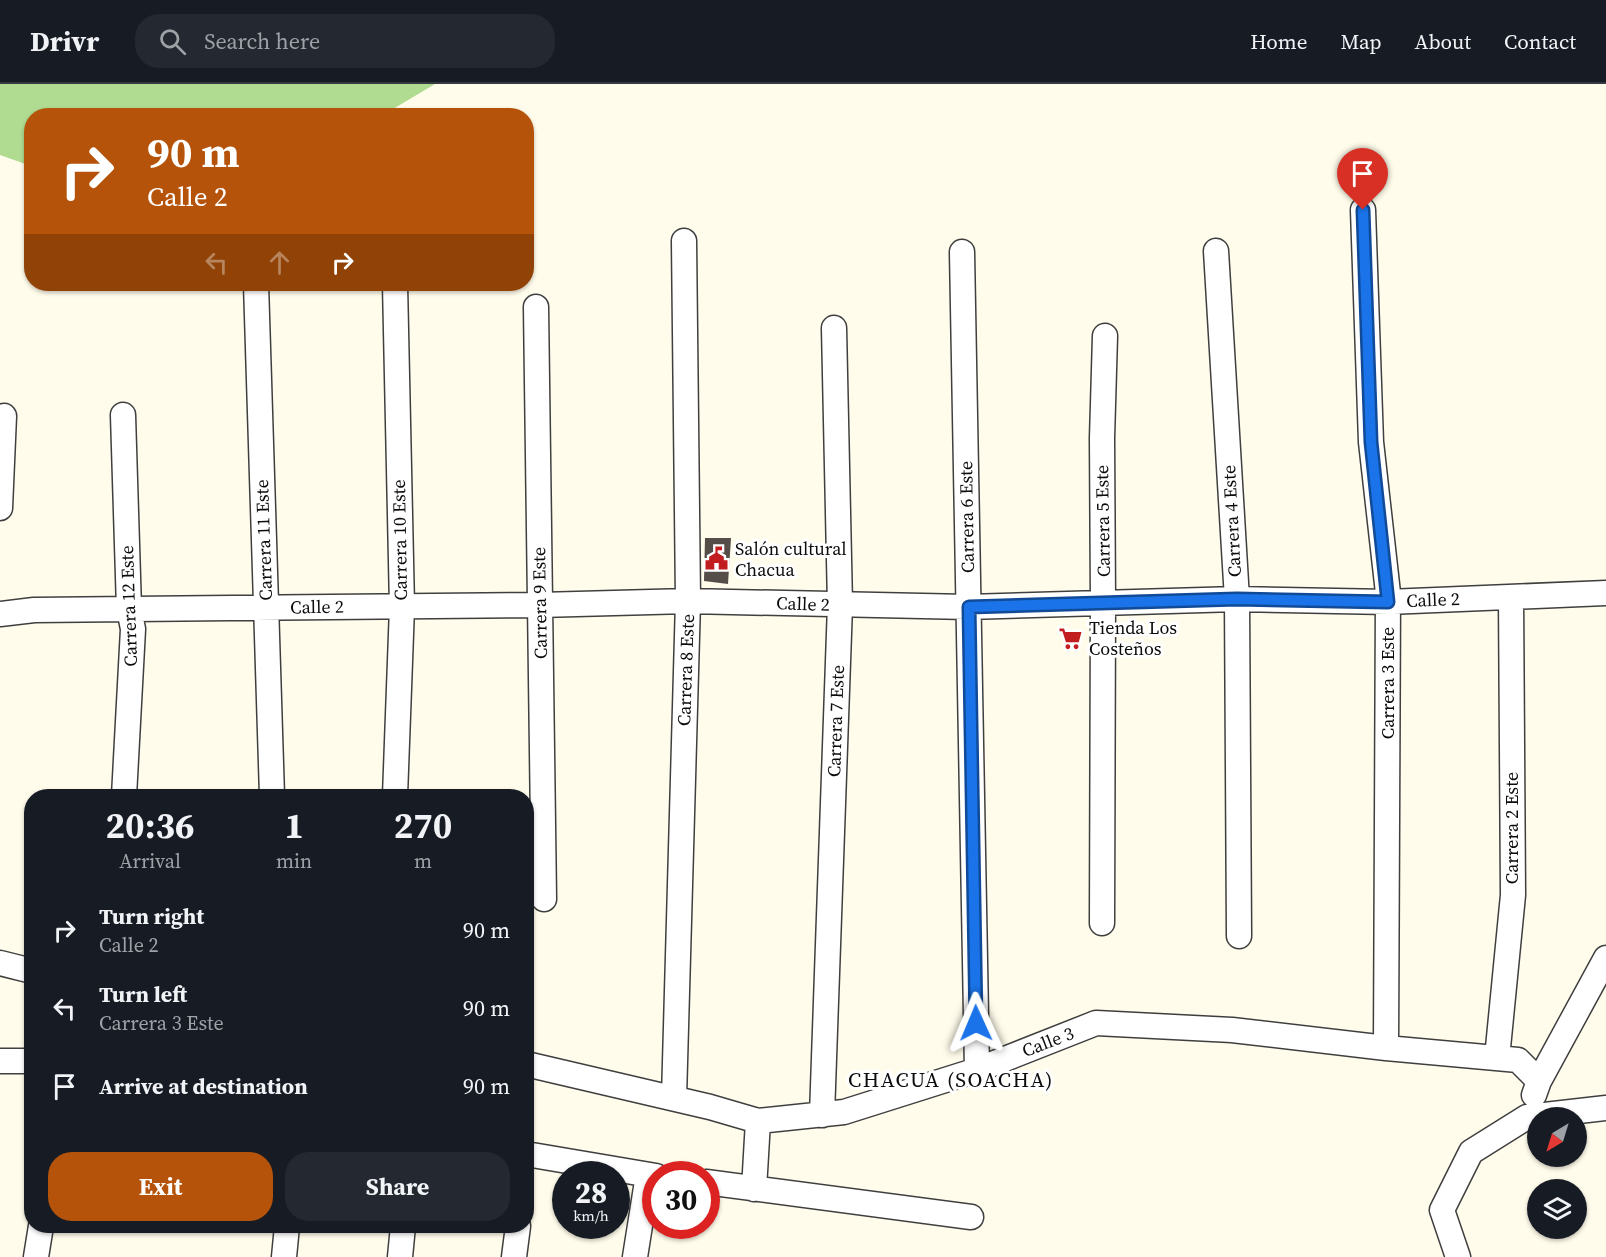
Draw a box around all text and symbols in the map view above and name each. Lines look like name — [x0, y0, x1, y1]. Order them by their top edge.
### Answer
search box — [135, 14, 555, 68]
text: Drivr — [30, 22, 99, 60]
icon: search — [156, 25, 189, 58]
text: Search here — [204, 26, 320, 56]
text: Home — [1250, 27, 1308, 56]
text: Map — [1341, 27, 1382, 56]
text: About — [1415, 27, 1471, 56]
text: Contact — [1504, 27, 1576, 56]
text: 90 m — [147, 123, 240, 181]
icon: right — [48, 132, 126, 210]
pin — [1337, 148, 1388, 210]
icon: arrive — [1346, 157, 1379, 190]
text: Calle 2 — [147, 178, 227, 215]
icon: left — [200, 246, 233, 279]
icon: ahead — [263, 246, 296, 279]
icon: right — [326, 246, 359, 279]
street label: Carrera 6 Este — [953, 461, 980, 573]
street label: Carrera 4 Este — [1216, 464, 1247, 578]
street label: Carrera 5 Este — [1089, 465, 1116, 577]
street label: Carrera 11 Este — [249, 479, 278, 601]
street label: Carrera 10 Este — [386, 479, 413, 601]
place label: Salón cultural Chacua — [735, 536, 847, 582]
street label: Carrera 12 Este — [114, 545, 143, 667]
public building icon: Salón cultural Chacua — [704, 546, 730, 572]
street label: Carrera 9 Este — [526, 547, 553, 659]
street label: Calle 2 — [1406, 586, 1460, 613]
street label: Calle 2 — [776, 590, 830, 617]
street label: Calle 2 — [290, 594, 344, 619]
street label: Carrera 8 Este — [671, 613, 700, 727]
place label: Tienda Los Costeños — [1089, 615, 1177, 661]
supermarket icon: Tienda Los Costeños — [1058, 625, 1084, 651]
street label: Carrera 3 Este — [1375, 627, 1400, 739]
street label: Carrera 7 Este — [821, 664, 850, 778]
street label: Carrera 2 Este — [1499, 772, 1524, 884]
text: 20:36 — [106, 801, 194, 850]
text: 1 — [284, 801, 304, 850]
text: 270 — [394, 801, 452, 850]
text: Arrival — [119, 847, 181, 875]
text: min — [276, 847, 312, 875]
text: m — [414, 847, 432, 875]
text: Turn right — [99, 901, 204, 931]
icon: right — [48, 914, 81, 947]
text: 90 m — [463, 915, 510, 945]
text: Calle 2 — [99, 931, 159, 959]
text: Turn left — [99, 979, 187, 1009]
position arrow — [944, 991, 1008, 1055]
icon: left — [48, 992, 81, 1025]
text: 90 m — [463, 993, 510, 1023]
text: Carrera 3 Este — [99, 1009, 224, 1037]
street label: Calle 3 — [1018, 1020, 1077, 1063]
district label: CHACUA (SOACHA) — [848, 1065, 1054, 1094]
icon: arrive — [48, 1070, 81, 1103]
text: Arrive at destination — [99, 1071, 308, 1101]
text: 90 m — [463, 1071, 510, 1101]
north arrow — [1527, 1107, 1587, 1167]
map controls — [1527, 1107, 1587, 1239]
button: Exit — [48, 1152, 273, 1221]
button: Share — [285, 1152, 510, 1221]
speed limit sign: 30 — [642, 1161, 720, 1239]
text: 28 — [575, 1172, 607, 1213]
button: layers — [1527, 1179, 1587, 1239]
text: km/h — [573, 1205, 609, 1226]

